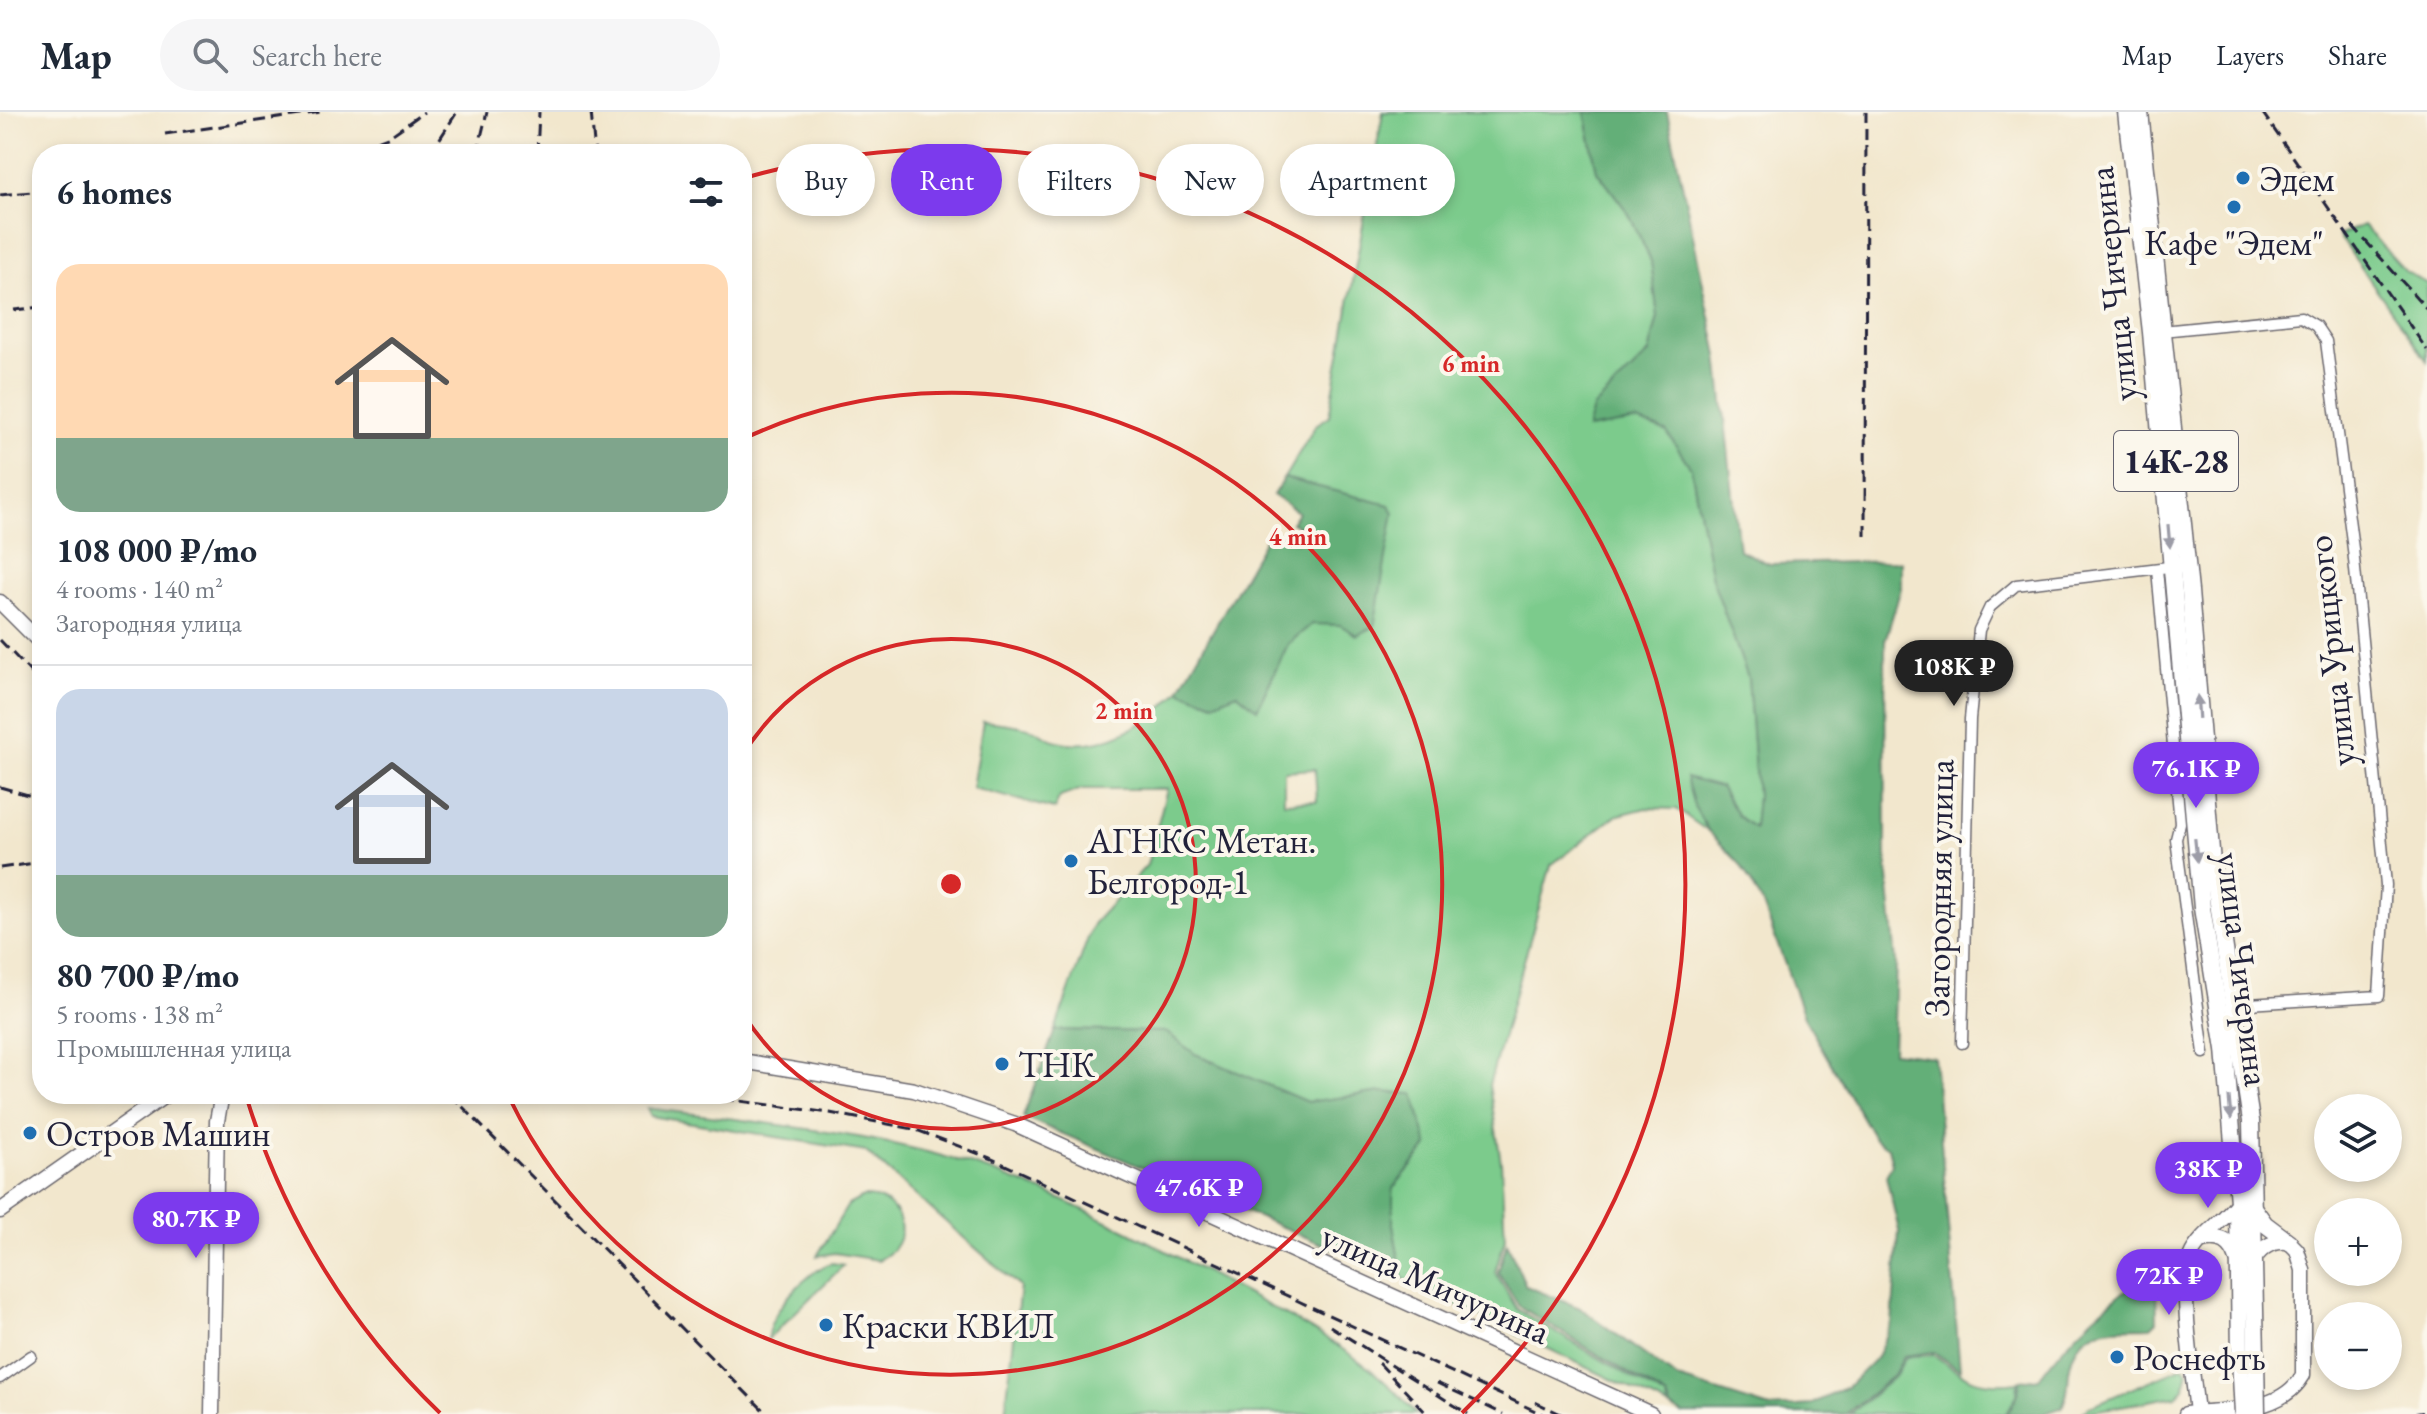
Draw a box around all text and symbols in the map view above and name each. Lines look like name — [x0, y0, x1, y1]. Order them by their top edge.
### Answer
search box — [160, 19, 720, 91]
text: Map — [40, 31, 112, 80]
icon: search — [188, 33, 232, 77]
text: Search here — [252, 36, 382, 75]
text: Map — [2122, 37, 2172, 73]
text: Layers — [2216, 37, 2284, 73]
text: Share — [2328, 37, 2387, 73]
chip: Buy — [776, 144, 875, 216]
chip: Rent — [891, 144, 1002, 216]
chip: Filters — [1018, 144, 1140, 216]
chip: New — [1156, 144, 1264, 216]
chip: Apartment — [1280, 144, 1455, 216]
place label: Эдем — [2259, 155, 2335, 202]
street label: улица Чичерина — [2077, 164, 2148, 404]
marker: Эдем — [2234, 169, 2252, 187]
text: 6 homes — [56, 170, 172, 214]
icon: filters — [684, 170, 728, 214]
marker: Кафе "Эдем" — [2225, 198, 2243, 216]
place label: Кафе "Эдем" — [2144, 219, 2324, 266]
icon: home — [320, 316, 464, 460]
text: 6 min — [1442, 348, 1501, 379]
road number: 14К-28 — [2114, 431, 2238, 491]
text: 4 min — [1269, 521, 1328, 552]
one-way arrow — [2163, 524, 2176, 549]
text: 108 000 ₽/mo — [56, 528, 257, 572]
street label: улица Урицкого — [2295, 533, 2366, 769]
text: 4 rooms · 140 m² — [56, 572, 223, 606]
text: Загородняя улица — [56, 606, 242, 640]
pin: 108K ₽ — [1889, 640, 2019, 708]
text: 108K ₽ — [1912, 649, 1996, 683]
one-way arrow — [2191, 694, 2204, 719]
text: 2 min — [1095, 695, 1154, 726]
icon: home — [320, 741, 464, 885]
pin: 76.1K ₽ — [2122, 742, 2270, 810]
text: 76.1K ₽ — [2151, 751, 2241, 785]
street label: Загородняя улица — [1913, 758, 1964, 1017]
place label: АГНКС Метан. Белгород-1 — [1086, 817, 1317, 905]
one-way arrow — [2190, 838, 2203, 863]
street label: улица Чичерина — [2206, 849, 2281, 1090]
marker: АГНКС Метан. Белгород-1 — [1062, 852, 1080, 870]
centre of rings — [937, 870, 965, 898]
text: 80 700 ₽/mo — [56, 953, 239, 997]
text: 5 rooms · 138 m² — [56, 997, 223, 1031]
text: Промышленная улица — [56, 1031, 291, 1065]
place label: ТНК — [1018, 1041, 1095, 1088]
marker: ТНК — [993, 1055, 1011, 1073]
map controls — [2314, 1094, 2402, 1390]
button: layers — [2314, 1094, 2402, 1182]
one-way arrow — [2224, 1096, 2237, 1121]
place label: Остров Машин — [46, 1110, 271, 1157]
marker: Остров Машин — [21, 1124, 39, 1142]
pin: 38K ₽ — [2152, 1142, 2264, 1210]
text: 38K ₽ — [2173, 1151, 2243, 1185]
pin: 47.6K ₽ — [1125, 1161, 1273, 1229]
text: 47.6K ₽ — [1154, 1170, 1244, 1204]
pin: 80.7K ₽ — [122, 1192, 270, 1260]
button: + — [2314, 1198, 2402, 1286]
text: 80.7K ₽ — [151, 1201, 241, 1235]
street label: улица Мичурина — [1314, 1212, 1558, 1355]
pin: 72K ₽ — [2113, 1249, 2225, 1317]
text: 72K ₽ — [2134, 1258, 2204, 1292]
place label: Краски КВИЛ — [842, 1302, 1055, 1349]
button: − — [2314, 1302, 2402, 1390]
marker: Краски КВИЛ — [817, 1316, 835, 1334]
place label: Роснефть — [2133, 1334, 2266, 1381]
marker: Роснефть — [2108, 1348, 2126, 1366]

